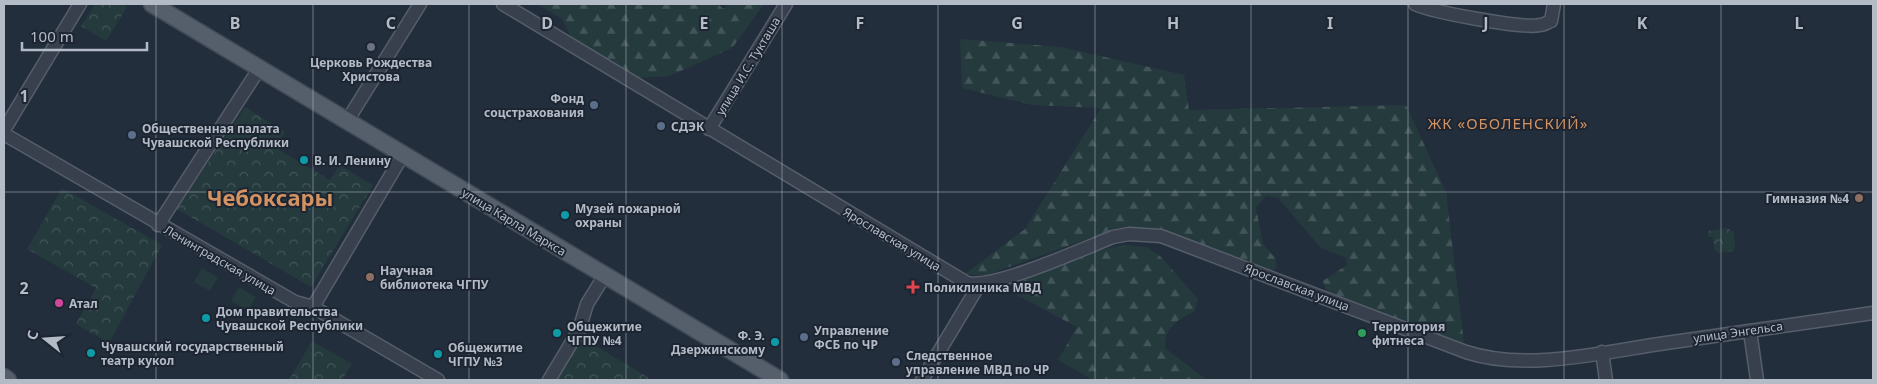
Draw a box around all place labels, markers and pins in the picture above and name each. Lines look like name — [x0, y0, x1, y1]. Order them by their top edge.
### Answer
marker: Церковь Рождества Христова — [365, 41, 377, 53]
place label: Церковь Рождества Христова — [310, 54, 432, 85]
place label: Фонд соцстрахования — [484, 90, 584, 121]
marker: Фонд соцстрахования — [588, 99, 600, 111]
place label: СДЭК — [671, 118, 705, 135]
place label: Общественная палата Чувашской Республики — [142, 120, 289, 151]
marker: СДЭК — [655, 120, 667, 132]
marker: Общественная палата Чувашской Республики — [126, 129, 138, 141]
place label: В. И. Ленину — [314, 152, 391, 169]
marker: В. И. Ленину — [298, 154, 310, 166]
place label: Гимназия №4 — [1766, 190, 1849, 207]
marker: Гимназия №4 — [1853, 192, 1865, 204]
place label: Музей пожарной охраны — [575, 200, 681, 231]
marker: Музей пожарной охраны — [559, 209, 571, 221]
place label: Научная библиотека ЧГПУ — [380, 262, 489, 293]
marker: Научная библиотека ЧГПУ — [364, 271, 376, 283]
place label: Поликлиника МВД — [924, 279, 1042, 296]
marker: Поликлиника МВД — [906, 280, 920, 294]
place label: Атал — [69, 295, 98, 312]
marker: Атал — [53, 297, 65, 309]
place label: Дом правительства Чувашской Республики — [216, 303, 363, 334]
marker: Дом правительства Чувашской Республики — [200, 312, 212, 324]
place label: Общежитие ЧГПУ №4 — [567, 318, 642, 349]
place label: Территория фитнеса — [1372, 318, 1445, 349]
place label: Управление ФСБ по ЧР — [814, 322, 889, 353]
marker: Общежитие ЧГПУ №4 — [551, 327, 563, 339]
place label: Ф. Э. Дзержинскому — [671, 327, 765, 358]
marker: Территория фитнеса — [1356, 327, 1368, 339]
marker: Управление ФСБ по ЧР — [798, 331, 810, 343]
marker: Ф. Э. Дзержинскому — [769, 336, 781, 348]
place label: Чувашский государственный театр кукол — [101, 338, 284, 369]
place label: Общежитие ЧГПУ №3 — [448, 339, 523, 370]
marker: Чувашский государственный театр кукол — [85, 347, 97, 359]
place label: Следственное управление МВД по ЧР — [905, 347, 1049, 378]
marker: Общежитие ЧГПУ №3 — [432, 348, 444, 360]
marker: Следственное управление МВД по ЧР — [890, 356, 902, 368]

